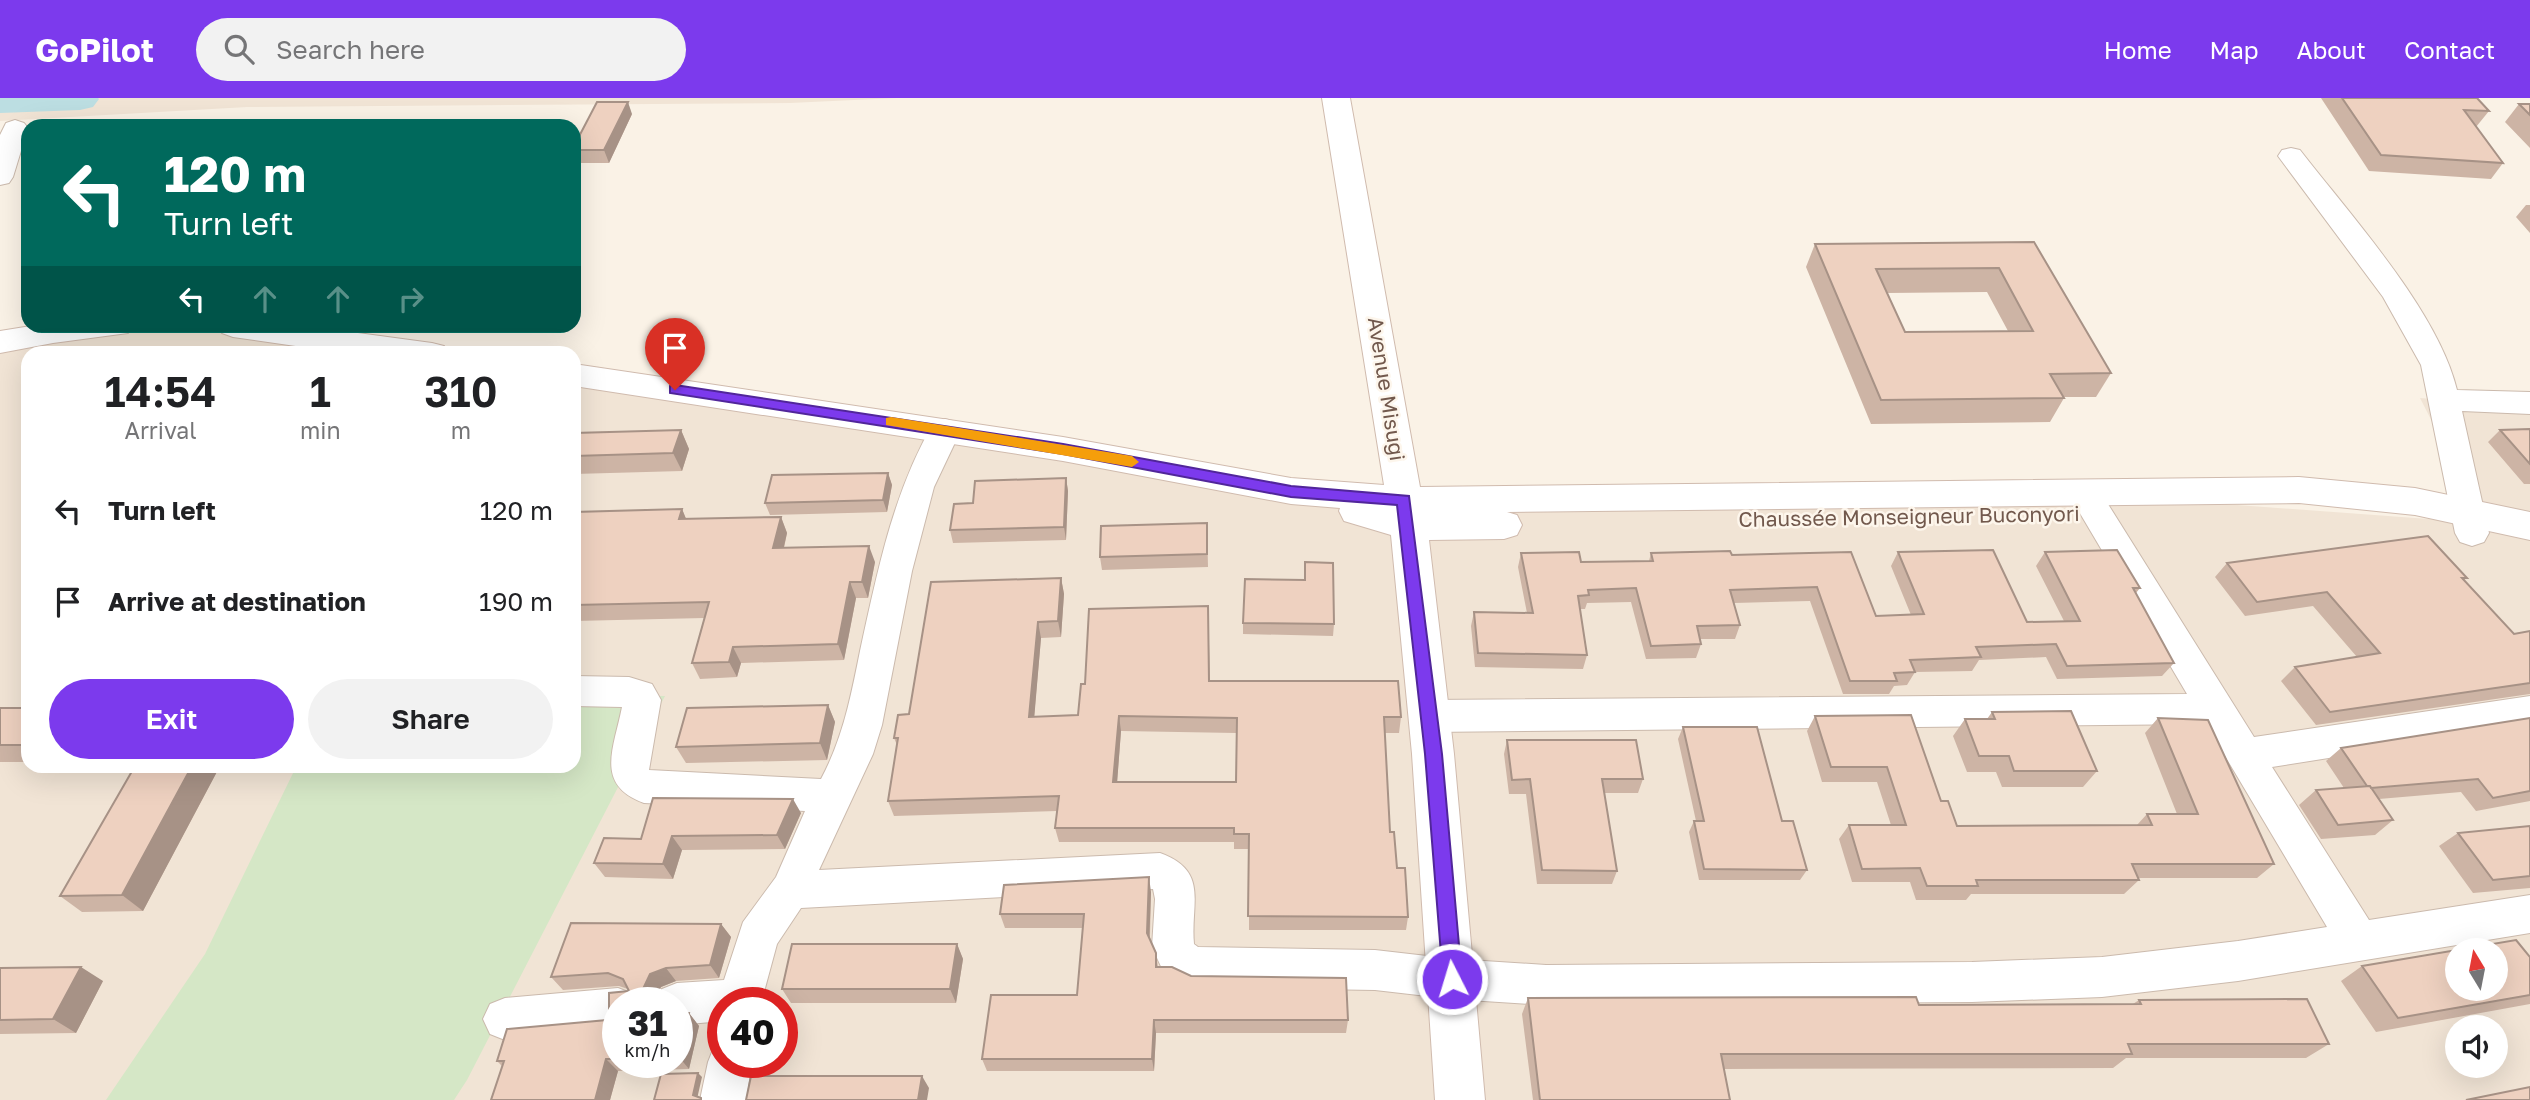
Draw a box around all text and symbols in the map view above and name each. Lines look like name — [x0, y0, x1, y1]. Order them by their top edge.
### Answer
search box — [196, 18, 686, 81]
text: GoPilot — [35, 30, 154, 69]
icon: search — [220, 30, 258, 68]
text: Search here — [276, 34, 425, 65]
text: Home — [2104, 35, 2172, 64]
text: Map — [2210, 35, 2259, 64]
text: About — [2297, 35, 2366, 64]
text: Contact — [2404, 35, 2495, 64]
text: 120 m — [164, 144, 306, 203]
icon: left — [49, 147, 140, 238]
text: Turn left — [164, 204, 293, 242]
icon: left — [173, 280, 211, 318]
icon: ahead — [246, 280, 284, 318]
icon: ahead — [319, 280, 357, 318]
icon: right — [392, 280, 430, 318]
street label: Avenue Misugi — [1363, 315, 1411, 463]
pin — [645, 318, 705, 390]
icon: arrive — [656, 329, 694, 367]
text: 14:54 — [104, 366, 217, 416]
text: 1 — [310, 366, 331, 416]
text: 310 — [424, 366, 498, 416]
text: Arrival — [124, 416, 197, 444]
text: min — [300, 416, 341, 444]
text: m — [451, 416, 471, 444]
icon: left — [49, 492, 87, 530]
text: Turn left — [108, 495, 216, 526]
text: 120 m — [480, 495, 553, 526]
street label: Chaussée Monseigneur Buconyori — [1738, 500, 2080, 532]
icon: arrive — [49, 583, 87, 621]
text: Arrive at destination — [108, 586, 366, 617]
text: 190 m — [479, 586, 553, 617]
button: Exit — [49, 679, 294, 759]
button: Share — [308, 679, 553, 759]
north arrow — [2445, 938, 2508, 1001]
map controls — [2445, 938, 2508, 1078]
position arrow — [1415, 942, 1489, 1016]
speed limit sign: 40 — [707, 987, 798, 1078]
text: 31 — [628, 1002, 667, 1044]
button: sound — [2445, 1015, 2508, 1078]
text: km/h — [625, 1039, 670, 1061]

